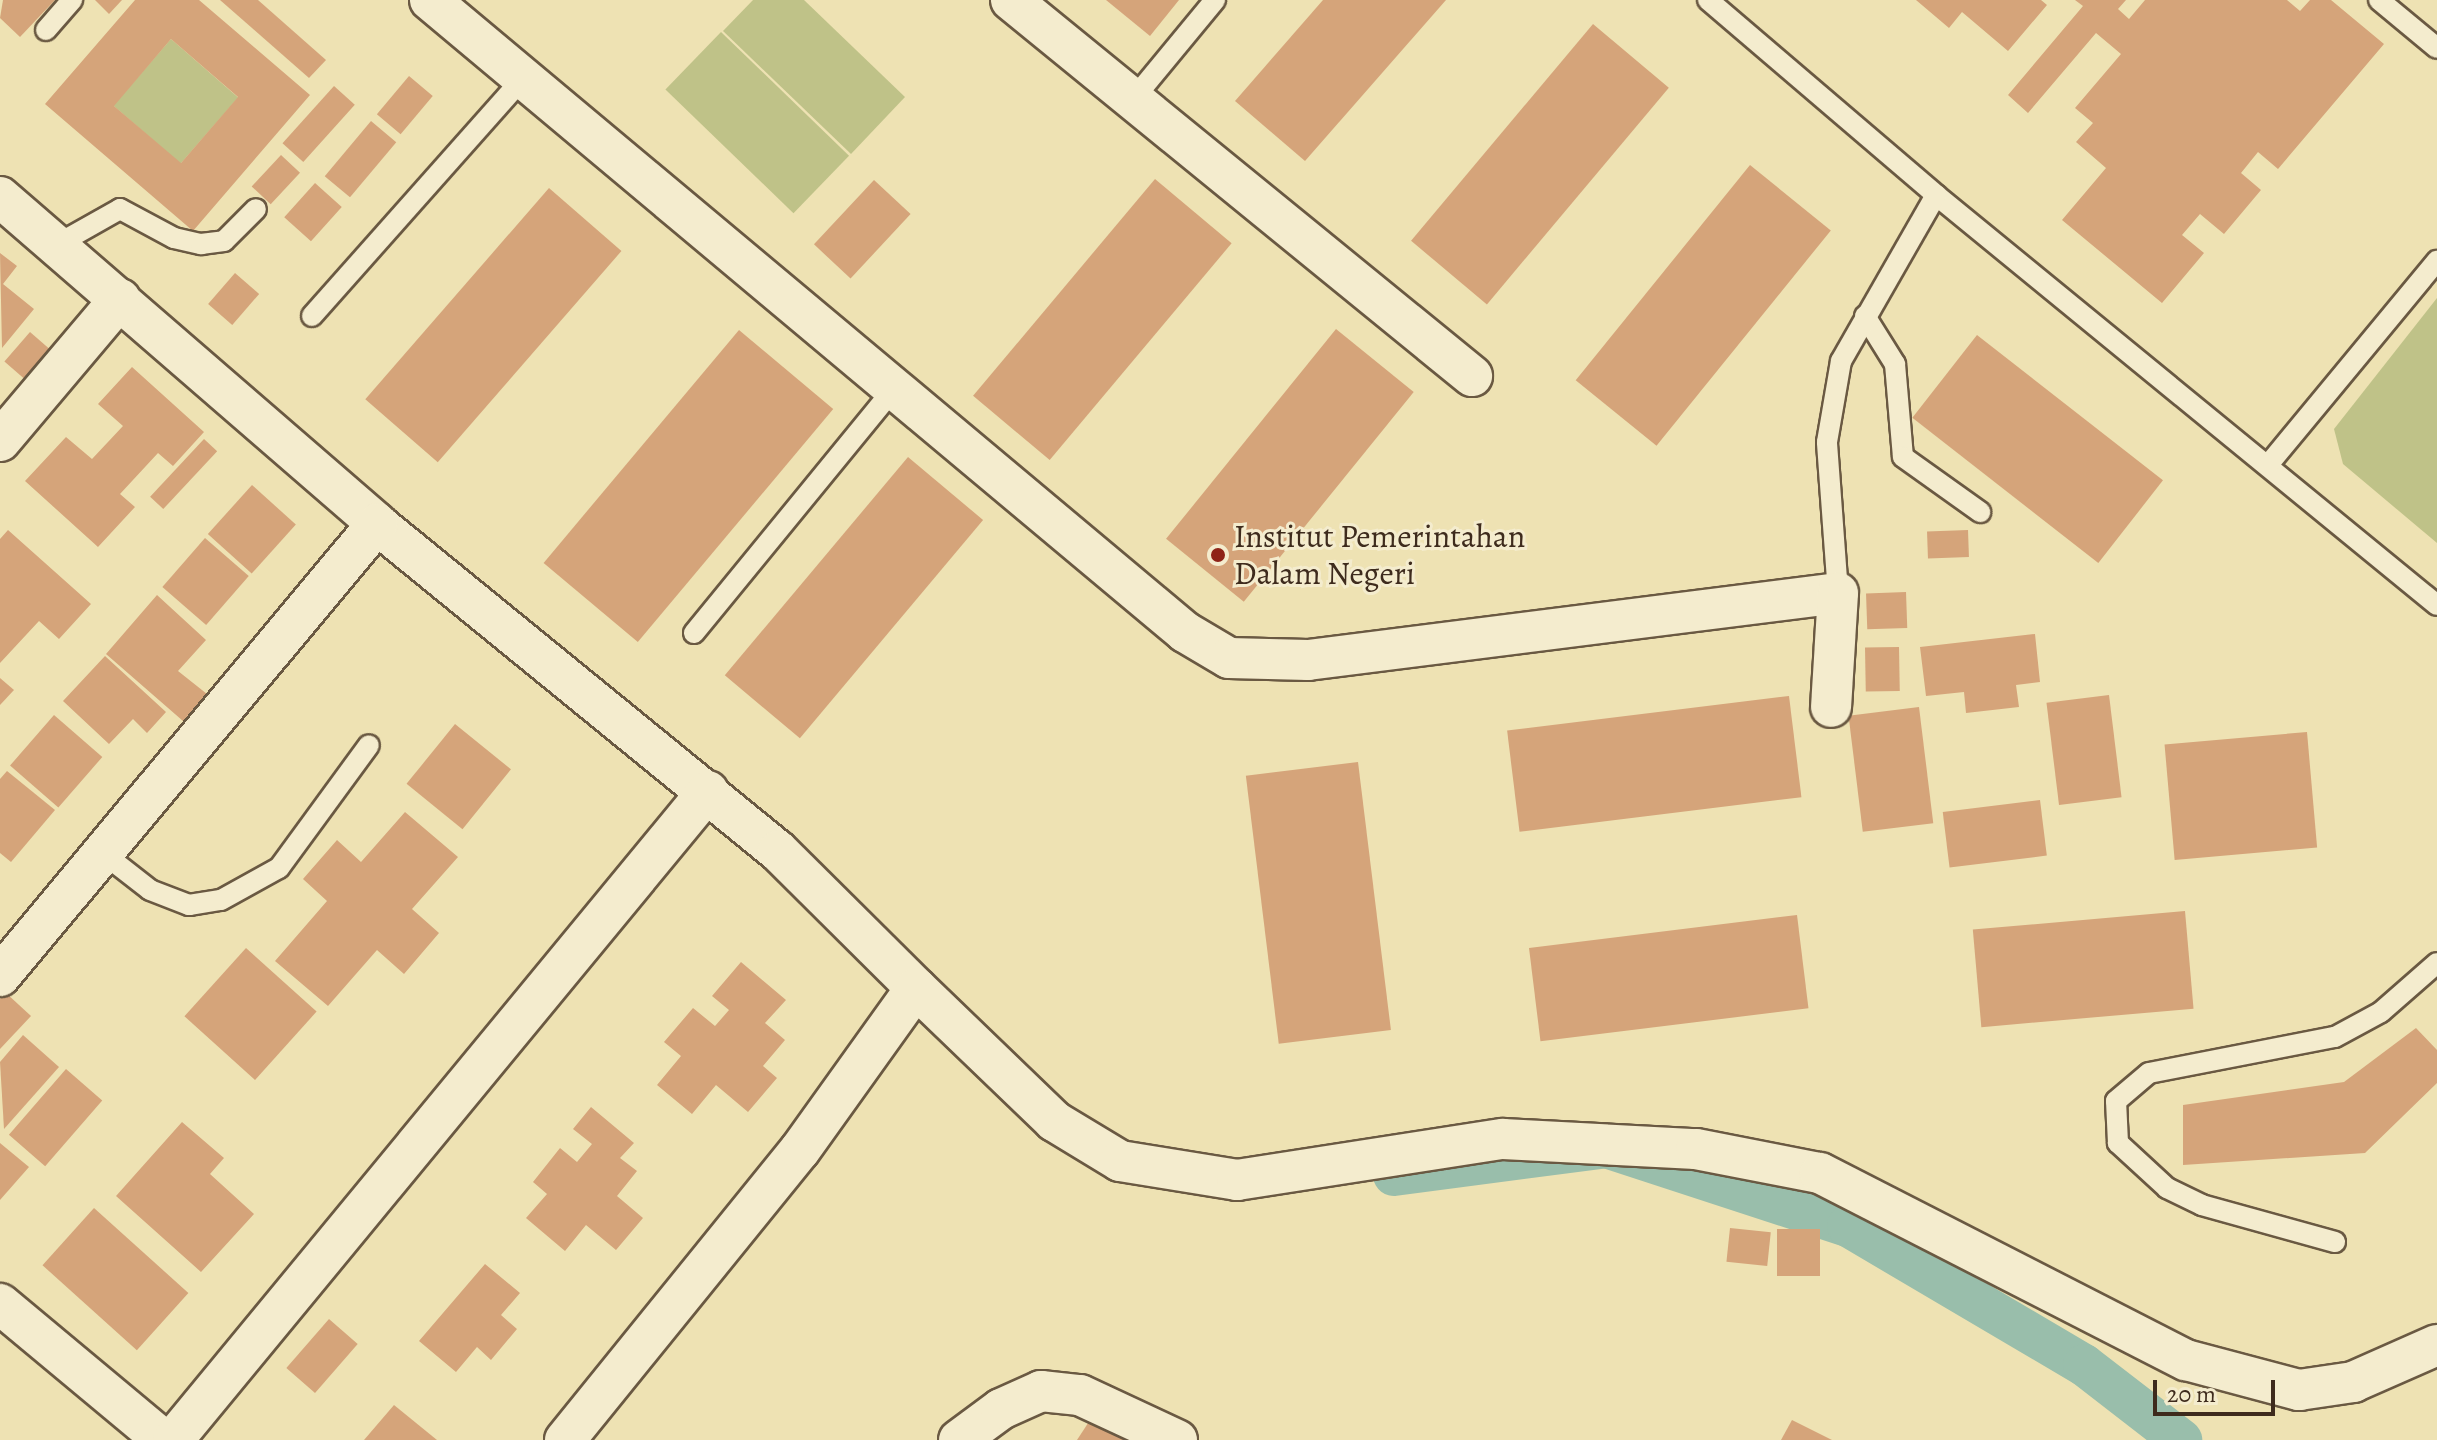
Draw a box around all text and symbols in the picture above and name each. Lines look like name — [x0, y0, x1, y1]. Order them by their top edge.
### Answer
place label: Institut Pemerintahan Dalam Negeri — [1234, 518, 1525, 593]
marker: Institut Pemerintahan Dalam Negeri — [1209, 546, 1227, 564]
scale bar — [2157, 1364, 2279, 1414]
text: 20 m — [2167, 1378, 2216, 1410]

